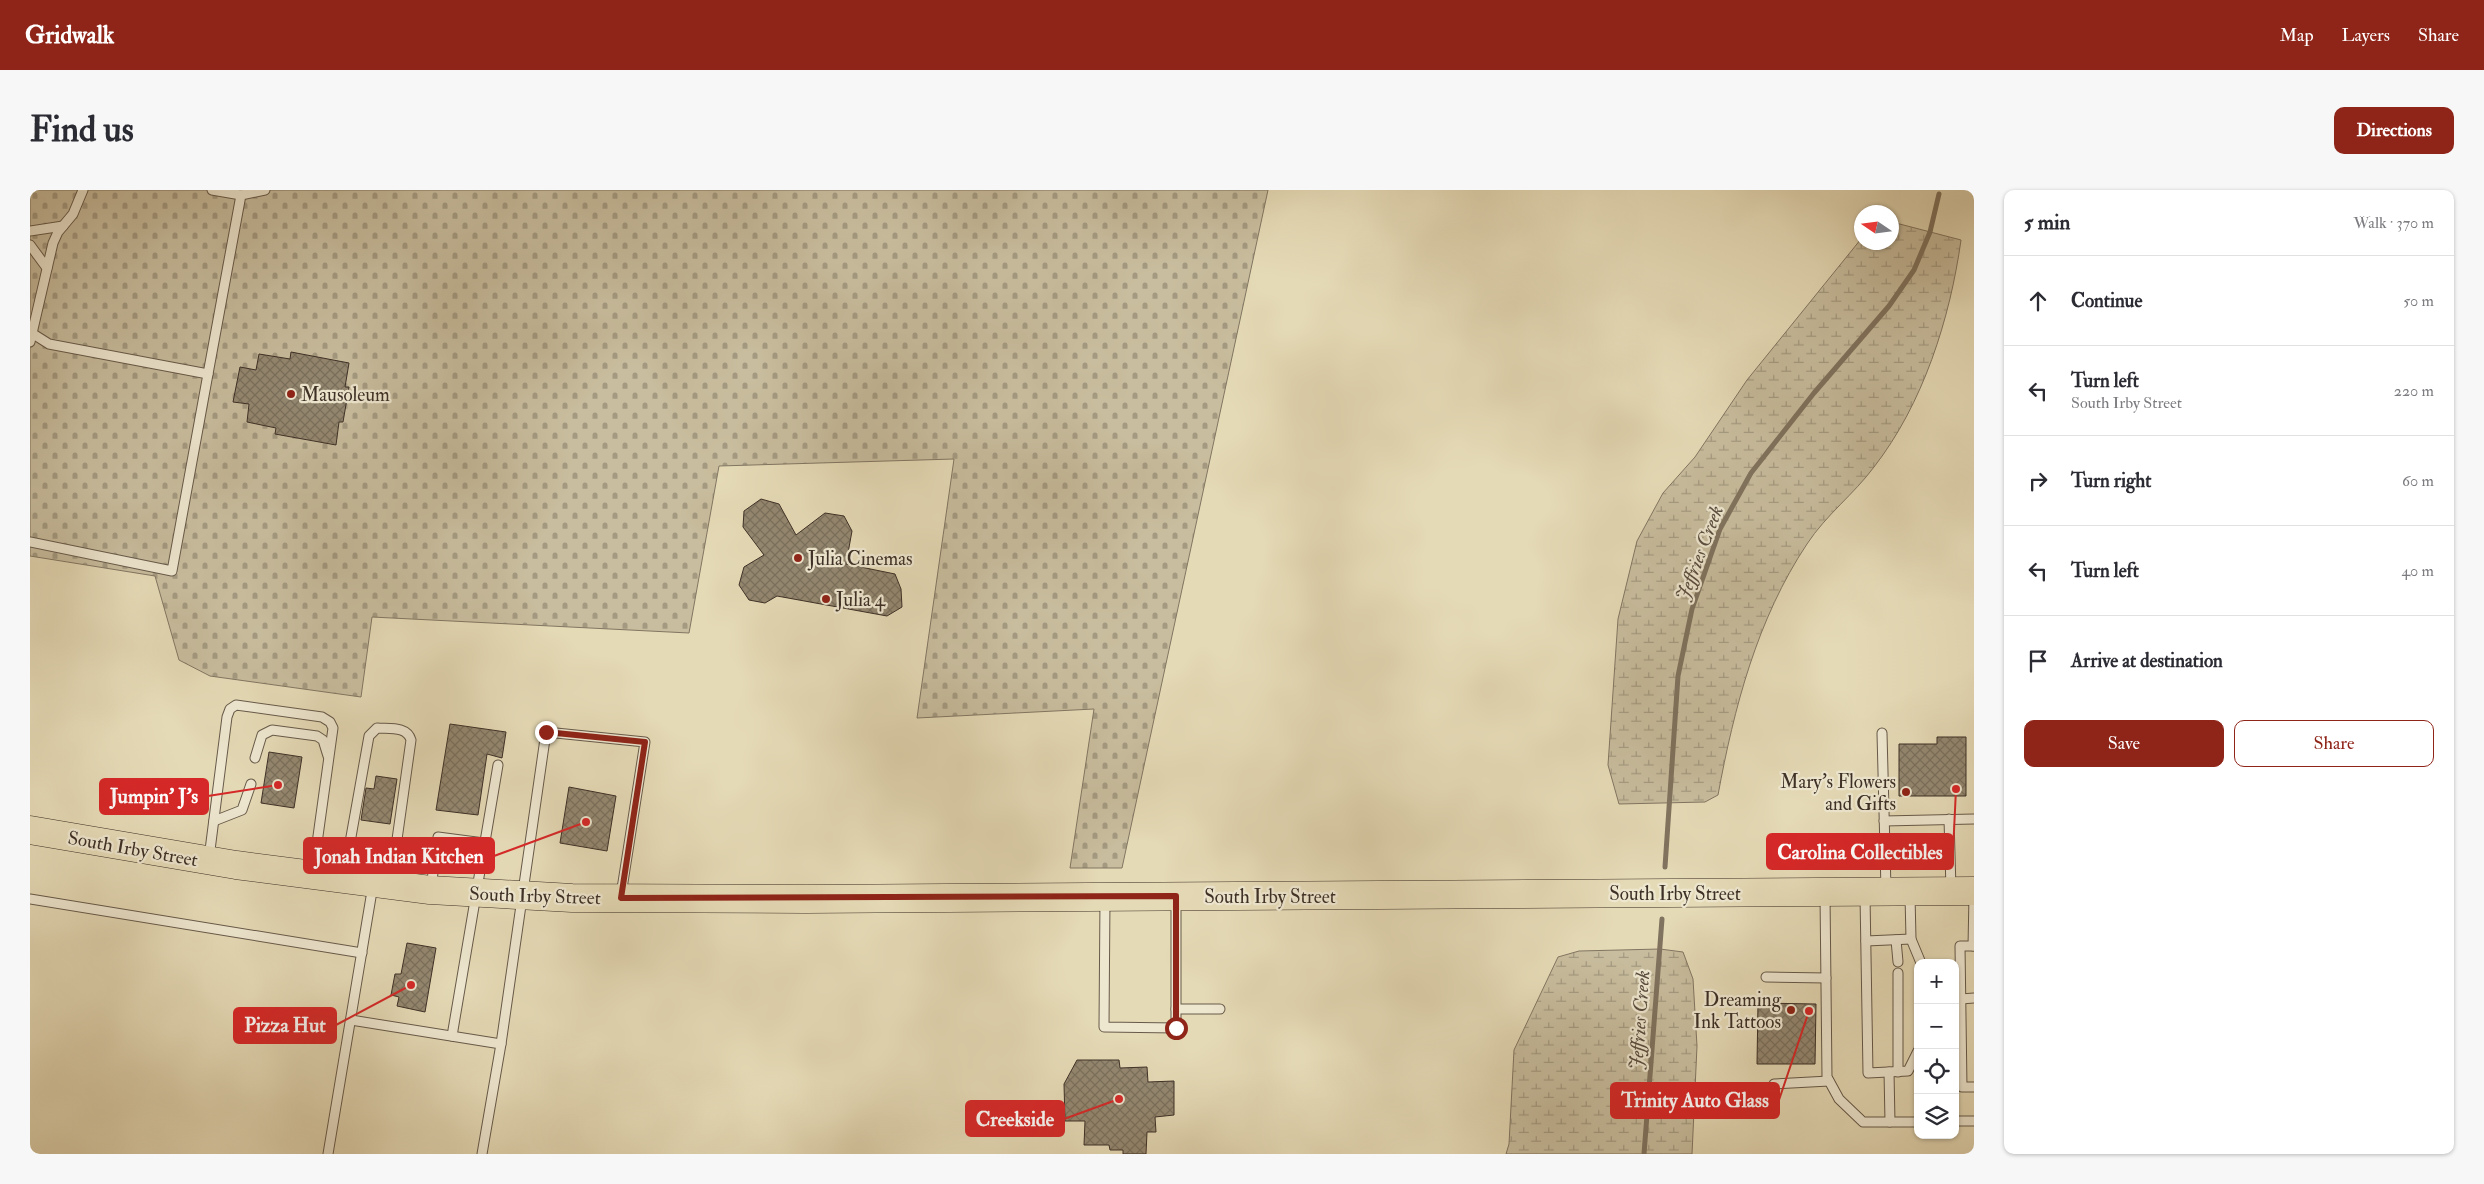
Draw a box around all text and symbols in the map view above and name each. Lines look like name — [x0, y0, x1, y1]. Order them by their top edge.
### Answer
text: Gridwalk — [25, 20, 114, 51]
text: Map — [2280, 24, 2314, 47]
text: Layers — [2342, 24, 2390, 47]
text: Share — [2418, 24, 2459, 47]
button: Directions — [2334, 107, 2454, 154]
text: Find us — [30, 108, 134, 152]
north arrow — [1854, 205, 1899, 250]
text: 5 min — [2024, 209, 2070, 236]
text: Walk · 370 m — [2353, 213, 2434, 233]
icon: ahead — [2024, 287, 2052, 315]
text: Continue — [2071, 289, 2142, 313]
text: 50 m — [2403, 291, 2434, 311]
text: Turn left — [2071, 369, 2139, 393]
icon: left — [2024, 377, 2052, 405]
text: 220 m — [2394, 381, 2434, 401]
place label: Mausoleum — [301, 383, 390, 407]
marker: Mausoleum — [285, 388, 297, 400]
text: South Irby Street — [2071, 393, 2182, 413]
icon: right — [2024, 467, 2052, 495]
text: Turn right — [2071, 469, 2151, 493]
text: 60 m — [2402, 471, 2434, 491]
water label: Jeffries Creek — [1670, 502, 1729, 604]
place label: Julia Cinemas — [807, 547, 913, 571]
marker: Julia Cinemas — [792, 552, 804, 564]
icon: left — [2024, 557, 2052, 585]
text: Turn left — [2071, 559, 2139, 583]
text: 40 m — [2401, 561, 2434, 581]
place label: Julia 4 — [835, 588, 886, 612]
marker: Julia 4 — [820, 593, 832, 605]
icon: arrive — [2024, 647, 2052, 675]
text: Arrive at destination — [2071, 649, 2223, 673]
button: Save — [2024, 720, 2224, 767]
button: Share — [2234, 720, 2434, 767]
route end — [535, 721, 558, 744]
place label: Mary's Flowers and Gifts — [1780, 770, 1896, 816]
callout: Jumpin' J's — [100, 779, 208, 814]
text: Jumpin' J's — [109, 784, 198, 810]
marker: Mary's Flowers and Gifts — [1900, 786, 1912, 798]
street label: South Irby Street — [66, 826, 200, 872]
callout: Carolina Collectibles — [1767, 834, 1953, 869]
callout: Jonah Indian Kitchen — [304, 838, 494, 873]
text: Carolina Collectibles — [1777, 840, 1943, 865]
text: Jonah Indian Kitchen — [313, 844, 485, 869]
street label: South Irby Street — [469, 882, 601, 910]
street label: South Irby Street — [1609, 882, 1741, 906]
street label: South Irby Street — [1204, 885, 1336, 909]
map controls — [1914, 959, 1959, 1139]
button: + — [1914, 959, 1959, 1004]
water label: Jeffries Creek — [1624, 969, 1655, 1071]
place label: Dreaming Ink Tattoos — [1694, 988, 1782, 1034]
marker: Dreaming Ink Tattoos — [1785, 1004, 1797, 1016]
button: − — [1914, 1004, 1959, 1049]
callout: Pizza Hut — [234, 1008, 336, 1043]
text: Pizza Hut — [244, 1013, 326, 1038]
route start — [1165, 1017, 1188, 1040]
button: locate — [1914, 1049, 1959, 1094]
callout: Trinity Auto Glass — [1611, 1083, 1779, 1118]
text: Trinity Auto Glass — [1620, 1088, 1769, 1114]
button: layers — [1914, 1094, 1959, 1139]
callout: Creekside — [966, 1101, 1064, 1136]
text: Creekside — [976, 1107, 1055, 1132]

